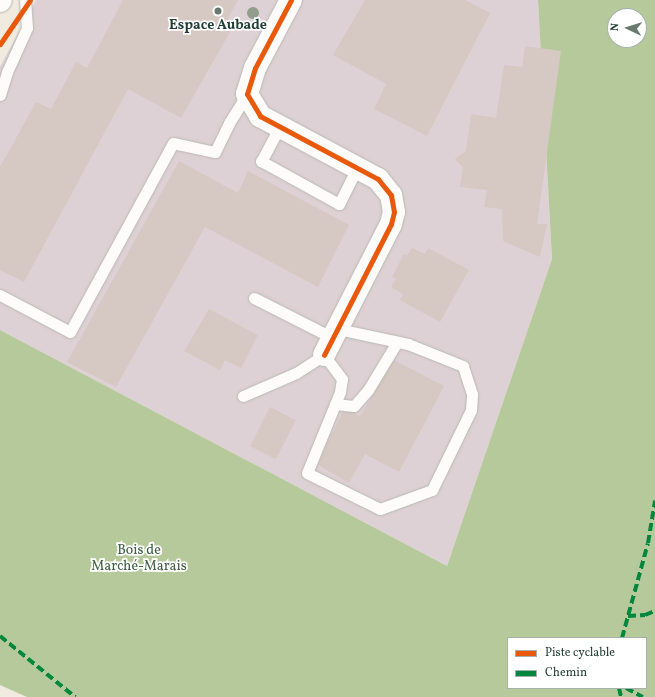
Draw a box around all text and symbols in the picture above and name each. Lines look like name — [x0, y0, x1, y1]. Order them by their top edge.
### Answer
marker: Espace Aubade — [213, 6, 223, 16]
north arrow — [607, 8, 647, 48]
place label: Espace Aubade — [169, 18, 267, 34]
text: N — [608, 23, 623, 32]
park label: Bois de Marché-Marais — [91, 543, 187, 576]
legend — [507, 637, 647, 689]
text: Piste cyclable — [545, 645, 615, 661]
text: Chemin — [545, 665, 587, 681]

